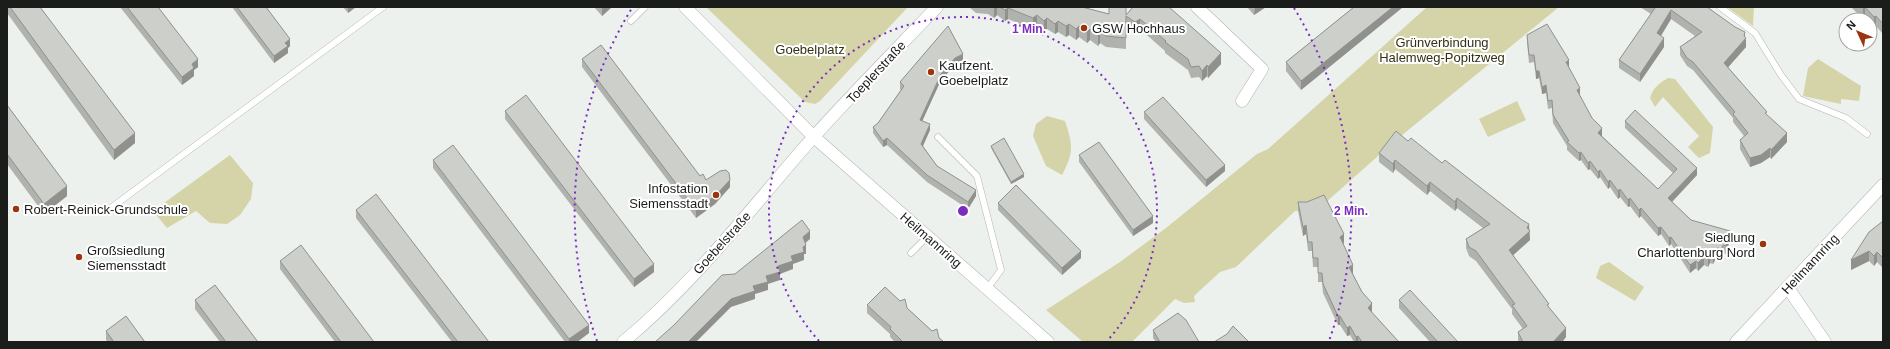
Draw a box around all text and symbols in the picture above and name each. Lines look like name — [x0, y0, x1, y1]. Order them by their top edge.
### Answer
north arrow — [1838, 12, 1878, 52]
text: N — [1844, 18, 1858, 32]
place label: GSW Hochhaus — [1092, 21, 1186, 36]
text: 1 Min. — [1012, 22, 1046, 36]
marker: GSW Hochhaus — [1079, 23, 1089, 33]
park label: Grünverbindung Halemweg-Popitzweg — [1379, 35, 1505, 65]
street label: Toeplerstraße — [843, 38, 909, 106]
park label: Goebelplatz — [775, 42, 845, 57]
place label: Kaufzent. Goebelplatz — [939, 58, 1008, 88]
marker: Kaufzent. Goebelplatz — [926, 67, 936, 77]
place label: Infostation Siemensstadt — [629, 181, 708, 211]
marker: Infostation Siemensstadt — [711, 190, 721, 200]
place label: Robert-Reinick-Grundschule — [24, 202, 188, 217]
marker: Robert-Reinick-Grundschule — [11, 204, 21, 214]
centre of rings — [956, 204, 970, 218]
text: 2 Min. — [1334, 204, 1368, 218]
street label: Goebelstraße — [690, 209, 754, 277]
street label: Heilmannring — [897, 209, 965, 271]
place label: Siedlung Charlottenburg Nord — [1637, 230, 1755, 260]
street label: Heilmannring — [1778, 231, 1842, 297]
marker: Siedlung Charlottenburg Nord — [1758, 239, 1768, 249]
place label: Großsiedlung Siemensstadt — [87, 243, 166, 273]
marker: Großsiedlung Siemensstadt — [74, 252, 84, 262]

